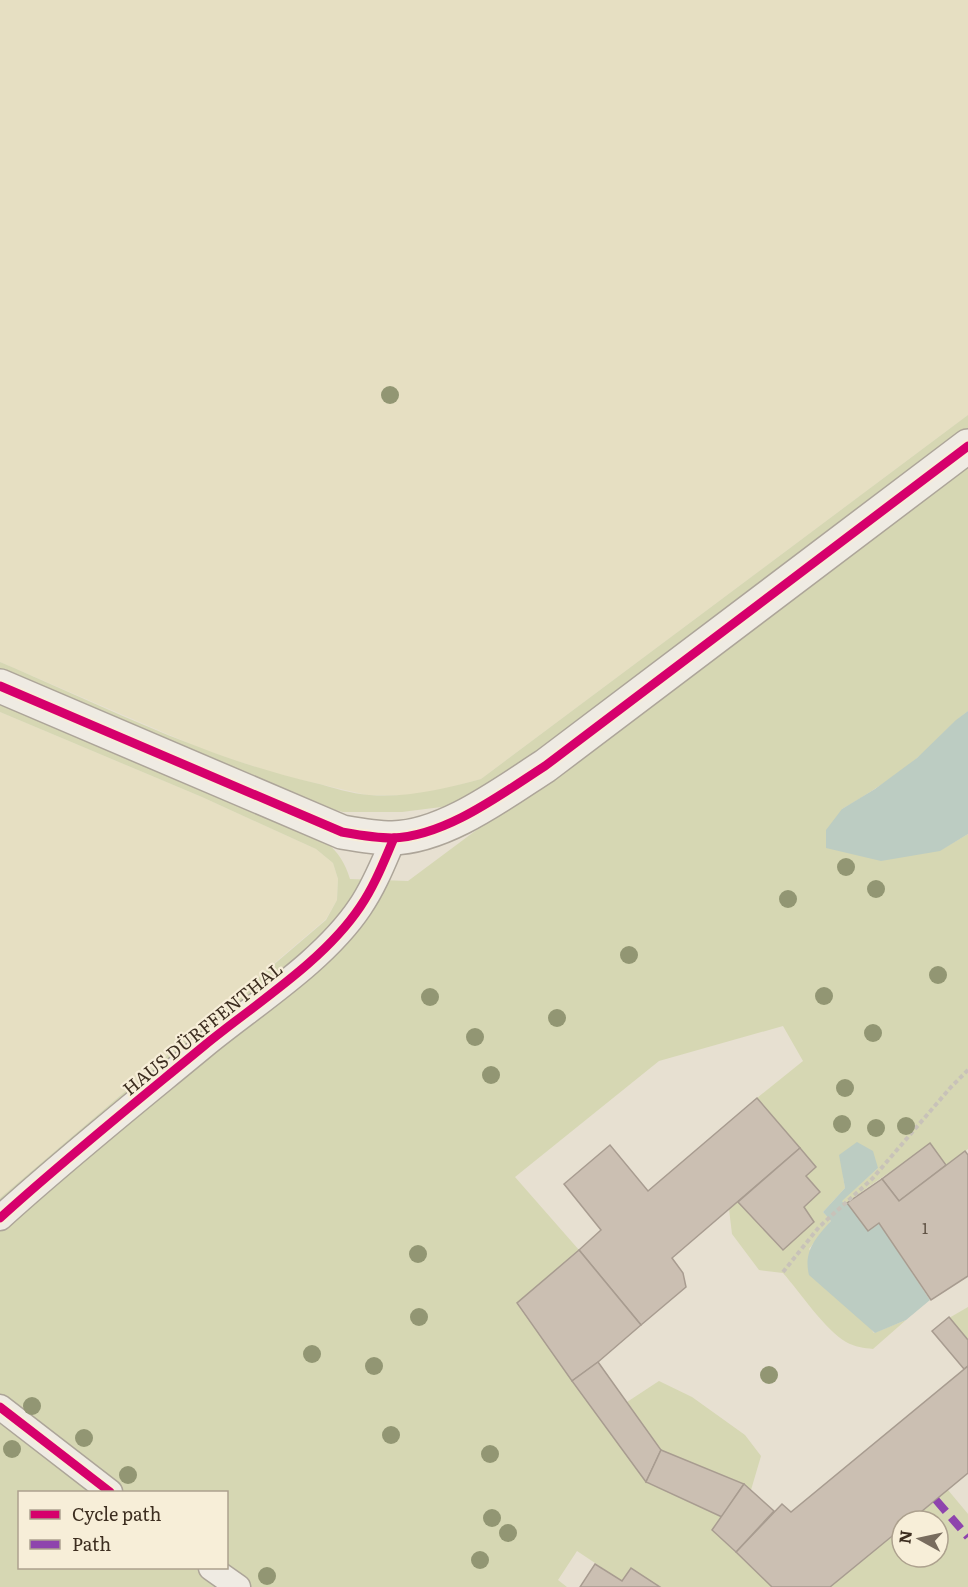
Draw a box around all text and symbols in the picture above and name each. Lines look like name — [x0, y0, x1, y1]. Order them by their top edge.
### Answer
street label: HAUS DÜRFFENTHAL — [116, 955, 288, 1101]
house number: 1 — [922, 1216, 928, 1239]
legend — [18, 1491, 228, 1569]
text: Cycle path — [72, 1500, 161, 1527]
north arrow — [890, 1509, 950, 1569]
text: N — [891, 1528, 917, 1545]
text: Path — [72, 1530, 111, 1557]

